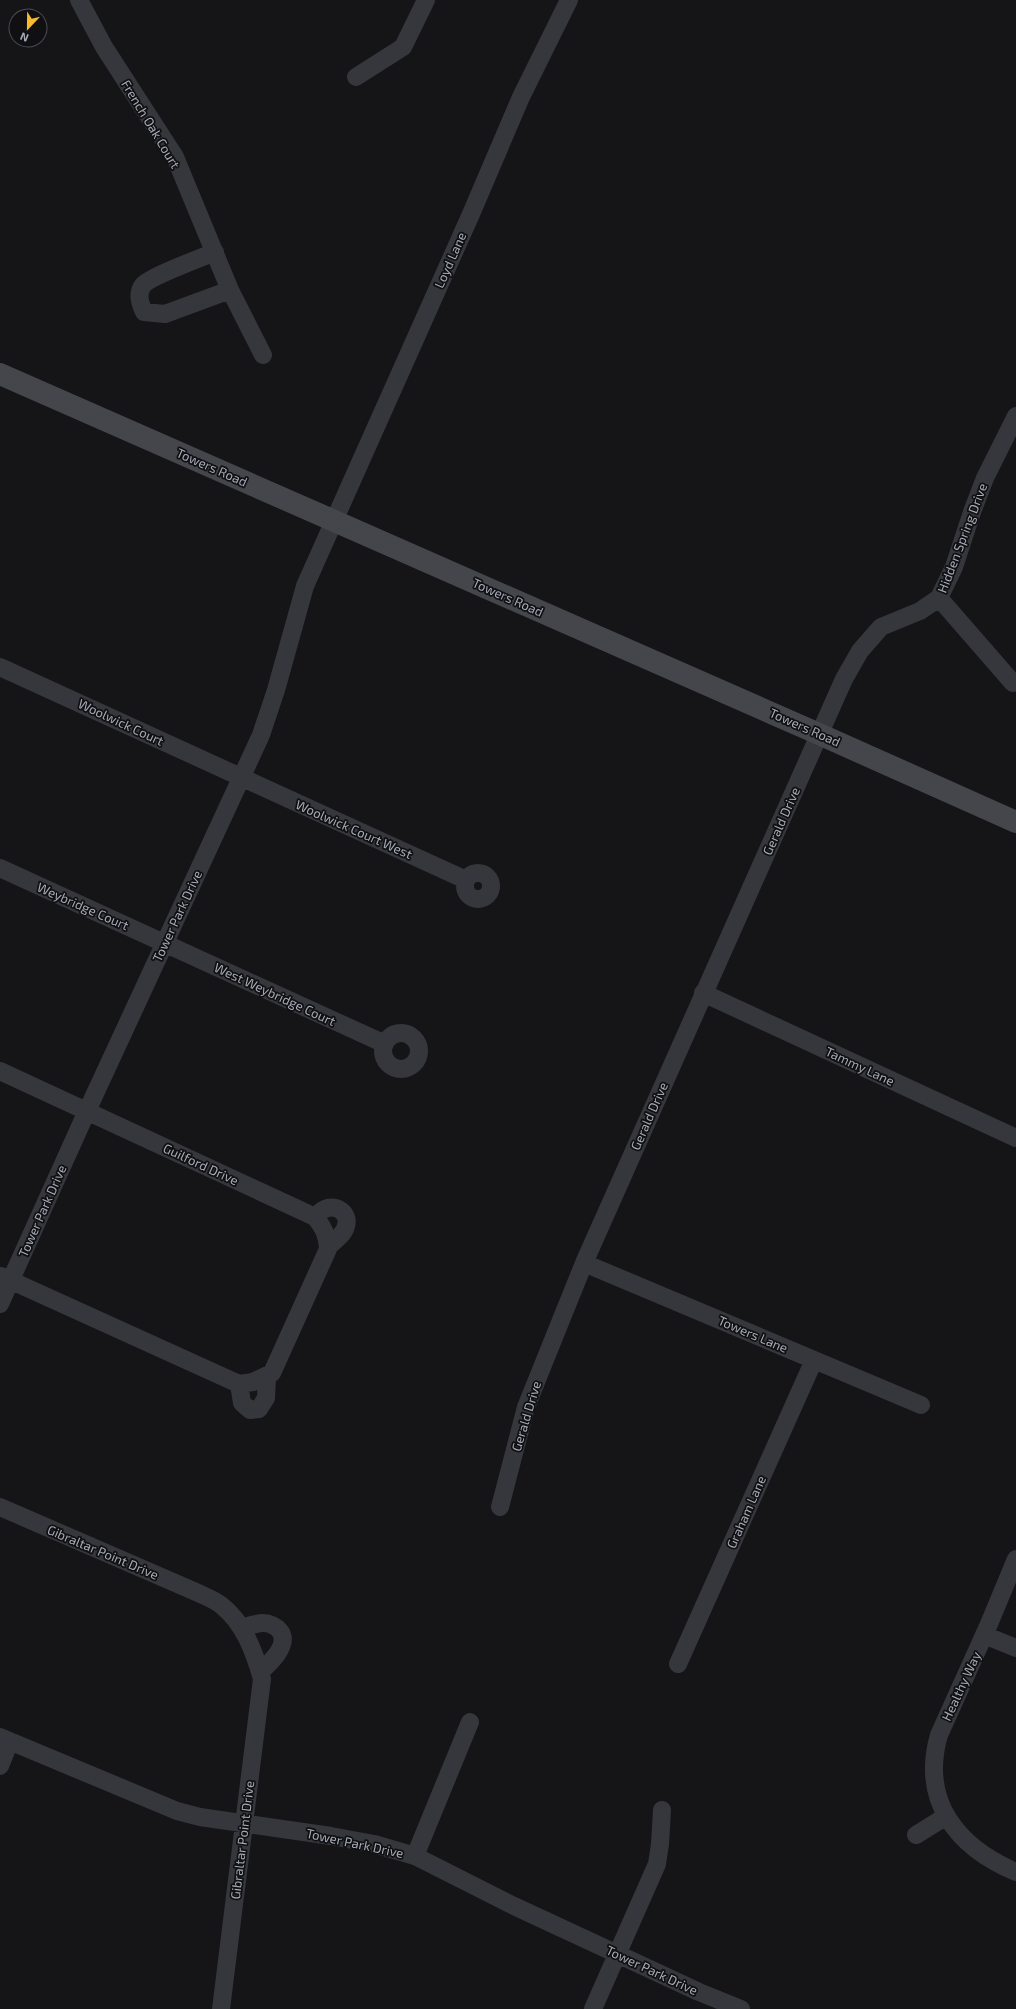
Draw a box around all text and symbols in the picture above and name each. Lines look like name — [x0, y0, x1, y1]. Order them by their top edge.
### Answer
north arrow — [8, 8, 48, 48]
text: N — [18, 30, 30, 45]
street label: French Oak Court — [118, 77, 184, 171]
street label: Loyd Lane — [431, 230, 469, 290]
street label: Towers Road — [174, 444, 250, 490]
street label: Hidden Spring Drive — [934, 481, 990, 595]
street label: Towers Road — [470, 574, 546, 620]
street label: Woolwick Court — [76, 695, 166, 749]
street label: Towers Road — [767, 704, 843, 750]
street label: Gerald Drive — [759, 785, 803, 857]
street label: Woolwick Court West — [293, 796, 415, 862]
street label: Tower Park Drive — [149, 868, 205, 964]
street label: Weybridge Court — [35, 879, 131, 933]
street label: West Weybridge Court — [212, 959, 338, 1029]
street label: Tammy Lane — [823, 1043, 897, 1089]
street label: Gerald Drive — [627, 1080, 671, 1152]
street label: Guilford Drive — [161, 1140, 241, 1188]
street label: Tower Park Drive — [15, 1162, 69, 1260]
street label: Towers Lane — [716, 1312, 790, 1356]
street label: Gerald Drive — [508, 1379, 544, 1453]
street label: Graham Lane — [723, 1473, 769, 1551]
street label: Gibraltar Point Drive — [45, 1521, 161, 1583]
street label: Healthy Way — [938, 1649, 984, 1723]
street label: Gibraltar Point Drive — [227, 1780, 257, 1900]
street label: Tower Park Drive — [305, 1825, 405, 1861]
street label: Tower Park Drive — [604, 1942, 700, 1998]

